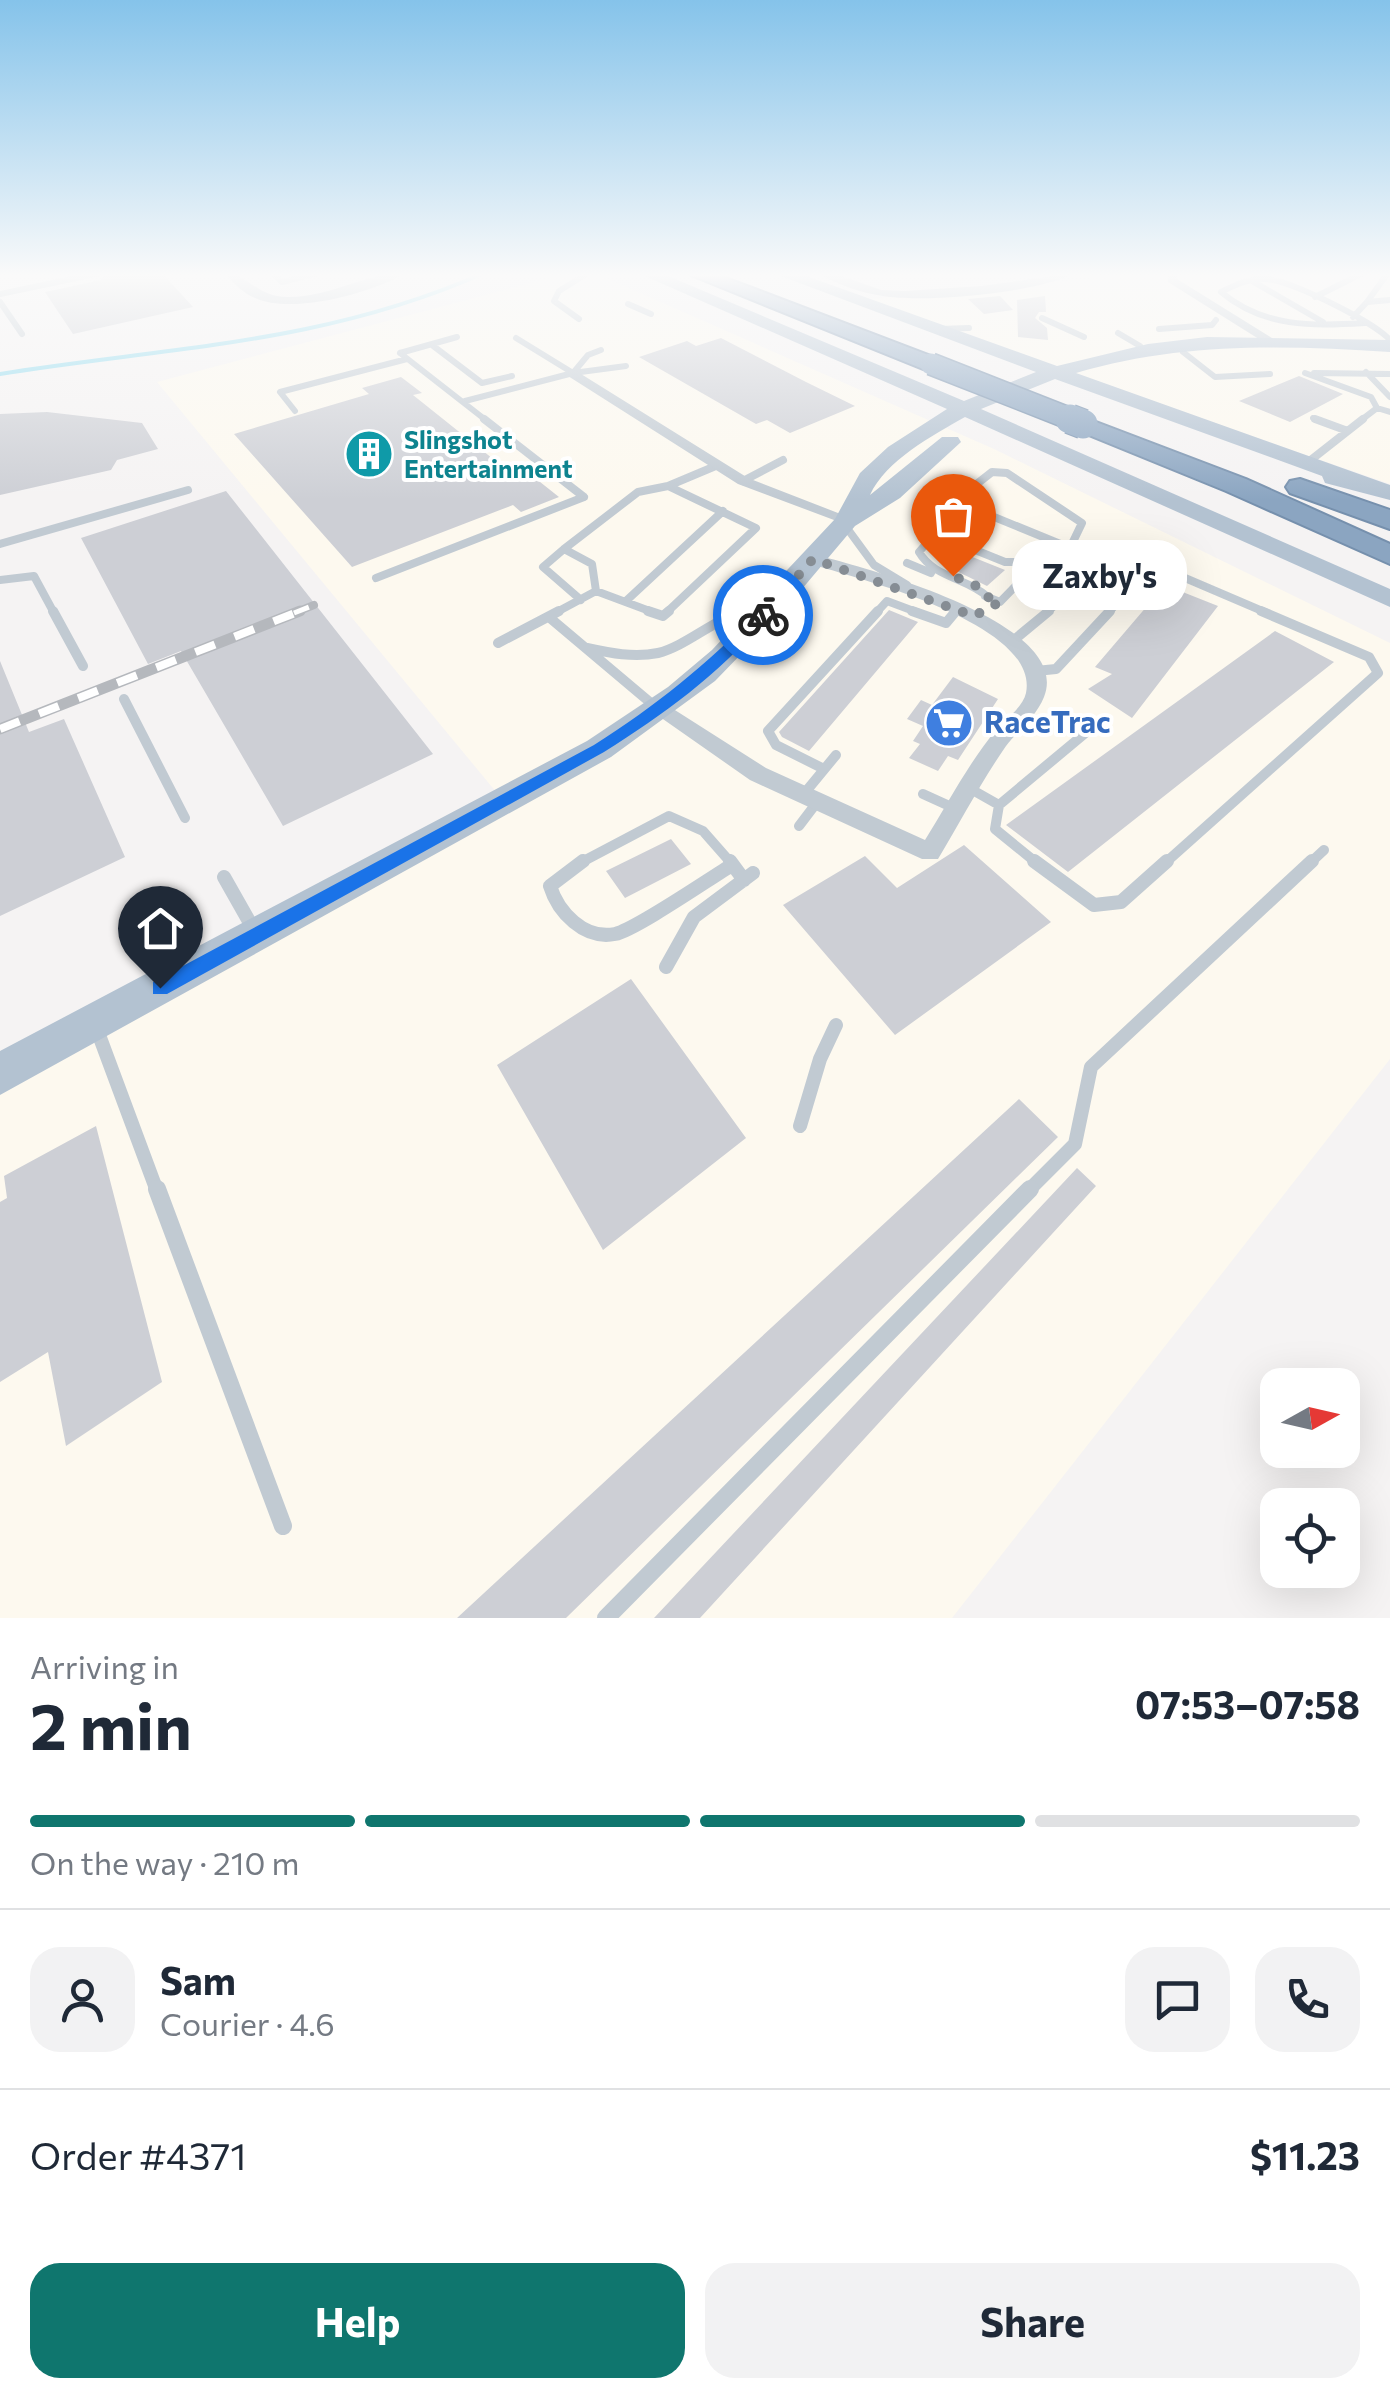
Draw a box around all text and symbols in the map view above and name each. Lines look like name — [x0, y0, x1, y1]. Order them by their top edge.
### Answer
place label: Slingshot Entertainment — [404, 424, 572, 483]
building icon: Slingshot Entertainment — [343, 428, 395, 480]
pin — [911, 474, 996, 577]
icon: bag — [926, 489, 981, 544]
callout: Zaxby's — [1013, 541, 1188, 611]
text: Zaxby's — [1042, 555, 1157, 595]
courier — [713, 565, 813, 665]
icon: bike — [736, 588, 791, 643]
supermarket icon: RaceTrac — [923, 697, 975, 749]
place label: RaceTrac — [984, 702, 1111, 739]
pin — [118, 886, 203, 989]
icon: home — [133, 901, 188, 956]
north arrow — [1260, 1368, 1360, 1468]
map controls — [1260, 1368, 1360, 1588]
button: locate — [1260, 1488, 1360, 1588]
text: Arriving in — [30, 1646, 179, 1686]
text: 07:53–07:58 — [1135, 1680, 1360, 1727]
text: 2 min — [30, 1684, 192, 1763]
text: On the way · 210 m — [30, 1842, 299, 1882]
button: person — [30, 1947, 135, 2052]
button: chat — [1125, 1947, 1230, 2052]
button: phone — [1255, 1947, 1360, 2052]
text: Sam — [160, 1956, 236, 2003]
text: Courier · 4.6 — [160, 2003, 335, 2043]
text: Order #4371 — [30, 2131, 247, 2178]
text: $11.23 — [1250, 2131, 1360, 2178]
button: Help — [30, 2263, 685, 2378]
button: Share — [705, 2263, 1360, 2378]

